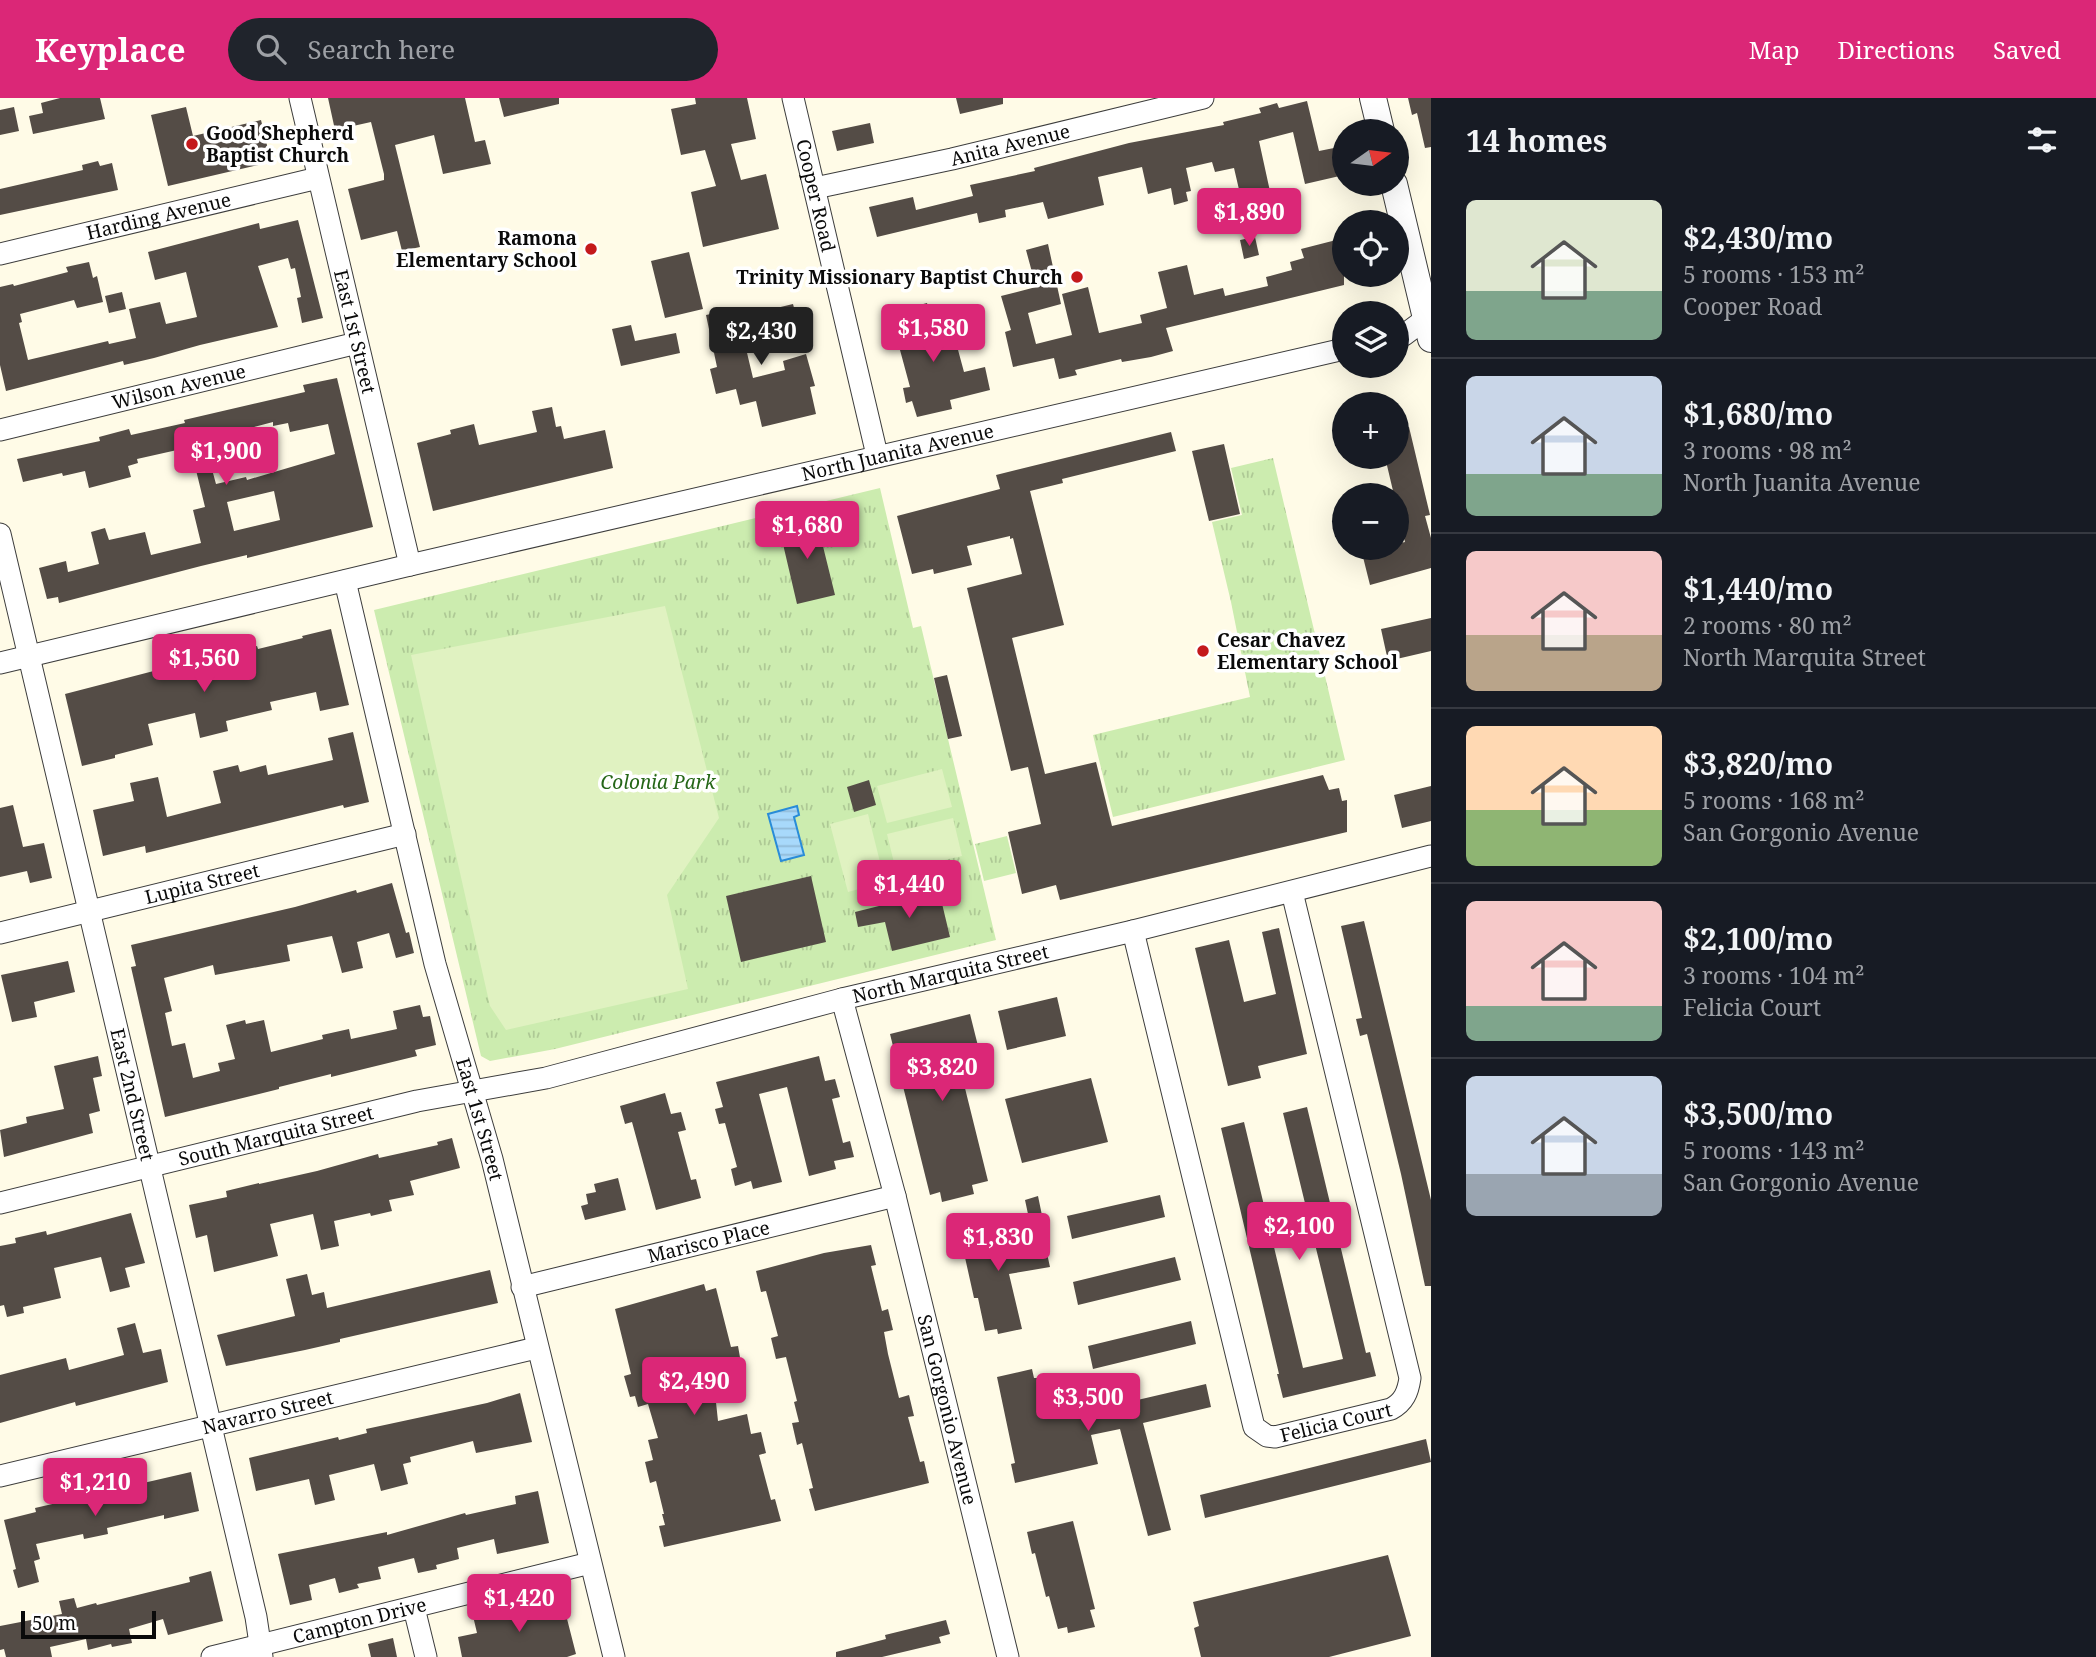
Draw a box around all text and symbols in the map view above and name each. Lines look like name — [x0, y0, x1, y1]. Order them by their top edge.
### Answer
search box — [228, 18, 718, 81]
text: Keyplace — [35, 27, 186, 72]
icon: search — [252, 30, 290, 68]
text: Search here — [308, 31, 455, 67]
text: Map — [1749, 33, 1800, 66]
text: Directions — [1838, 33, 1955, 66]
text: Saved — [1993, 33, 2061, 66]
street label: Anita Avenue — [948, 118, 1073, 172]
north arrow — [1332, 119, 1409, 196]
map controls — [1332, 119, 1409, 560]
place label: Good Shepherd Baptist Church — [206, 120, 355, 168]
text: 14 homes — [1466, 120, 1607, 161]
icon: filters — [2023, 121, 2061, 159]
marker: Good Shepherd Baptist Church — [184, 136, 200, 152]
street label: Cooper Road — [790, 136, 842, 255]
street label: Harding Avenue — [84, 186, 233, 246]
pin: $1,890 — [1192, 188, 1306, 248]
text: $1,890 — [1213, 195, 1285, 227]
button: locate — [1332, 210, 1409, 287]
text: $2,430/mo — [1683, 217, 1833, 258]
place label: Ramona Elementary School — [396, 225, 577, 273]
icon: home — [1522, 228, 1606, 312]
marker: Ramona Elementary School — [583, 241, 599, 257]
text: 5 rooms · 153 m² — [1683, 258, 1865, 290]
place label: Trinity Missionary Baptist Church — [736, 264, 1063, 290]
street label: East 1st Street — [328, 267, 382, 397]
marker: Trinity Missionary Baptist Church — [1069, 269, 1085, 285]
text: Cooper Road — [1683, 290, 1822, 322]
button: layers — [1332, 301, 1409, 378]
pin: $1,580 — [876, 304, 990, 364]
pin: $2,430 — [704, 308, 818, 367]
text: $1,580 — [897, 311, 969, 343]
text: $2,430 — [725, 314, 797, 346]
street label: Wilson Avenue — [109, 358, 248, 415]
button: + — [1332, 392, 1409, 469]
text: $1,680/mo — [1683, 393, 1833, 434]
icon: home — [1522, 404, 1606, 488]
street label: North Juanita Avenue — [799, 417, 996, 487]
pin: $1,900 — [169, 428, 283, 487]
text: $1,900 — [190, 434, 262, 466]
text: 3 rooms · 98 m² — [1683, 434, 1852, 466]
text: North Juanita Avenue — [1683, 466, 1921, 498]
button: − — [1332, 483, 1409, 560]
pin: $1,680 — [750, 502, 864, 561]
text: $1,680 — [771, 508, 843, 540]
text: $1,440/mo — [1683, 568, 1833, 609]
icon: home — [1522, 579, 1606, 663]
text: 2 rooms · 80 m² — [1683, 609, 1852, 641]
place label: Cesar Chavez Elementary School — [1217, 627, 1398, 675]
pin: $1,560 — [147, 634, 261, 694]
text: $1,560 — [168, 641, 240, 673]
text: North Marquita Street — [1683, 641, 1926, 673]
marker: Cesar Chavez Elementary School — [1195, 643, 1211, 659]
text: $3,820/mo — [1683, 743, 1833, 784]
icon: home — [1522, 754, 1606, 838]
park label: Colonia Park — [600, 769, 717, 795]
text: 5 rooms · 168 m² — [1683, 784, 1865, 816]
text: San Gorgonio Avenue — [1683, 816, 1919, 848]
street label: Lupita Street — [142, 857, 262, 910]
pin: $1,440 — [852, 860, 966, 920]
text: $1,440 — [873, 867, 945, 899]
text: $2,100/mo — [1683, 918, 1833, 959]
icon: home — [1522, 929, 1606, 1013]
street label: North Marquita Street — [850, 938, 1051, 1009]
text: 3 rooms · 104 m² — [1683, 959, 1865, 991]
text: Felicia Court — [1683, 991, 1821, 1023]
street label: East 2nd Street — [104, 1026, 161, 1164]
pin: $3,820 — [885, 1044, 999, 1103]
text: $3,820 — [906, 1050, 978, 1082]
street label: East 1st Street — [450, 1055, 510, 1184]
text: $3,500/mo — [1683, 1093, 1833, 1134]
street label: South Marquita Street — [176, 1099, 376, 1172]
icon: home — [1522, 1104, 1606, 1188]
text: 5 rooms · 143 m² — [1683, 1134, 1865, 1166]
text: San Gorgonio Avenue — [1683, 1166, 1919, 1198]
pin: $2,100 — [1242, 1202, 1356, 1262]
text: $2,100 — [1263, 1209, 1335, 1241]
street label: Marisco Place — [645, 1214, 772, 1269]
pin: $1,830 — [941, 1214, 1055, 1273]
text: $1,830 — [962, 1220, 1034, 1252]
street label: San Gorgonio Avenue — [912, 1312, 983, 1508]
pin: $2,490 — [637, 1358, 751, 1417]
text: $2,490 — [658, 1364, 730, 1396]
pin: $3,500 — [1031, 1374, 1145, 1433]
text: $3,500 — [1052, 1380, 1124, 1412]
street label: Navarro Street — [199, 1384, 336, 1440]
street label: Felicia Court — [1277, 1396, 1395, 1448]
pin: $1,210 — [38, 1458, 152, 1518]
text: $1,210 — [59, 1465, 131, 1497]
pin: $1,420 — [462, 1574, 576, 1634]
text: $1,420 — [483, 1581, 555, 1613]
street label: Campton Drive — [290, 1591, 429, 1649]
scale bar — [21, 1608, 156, 1640]
text: 50 m — [32, 1610, 76, 1636]

